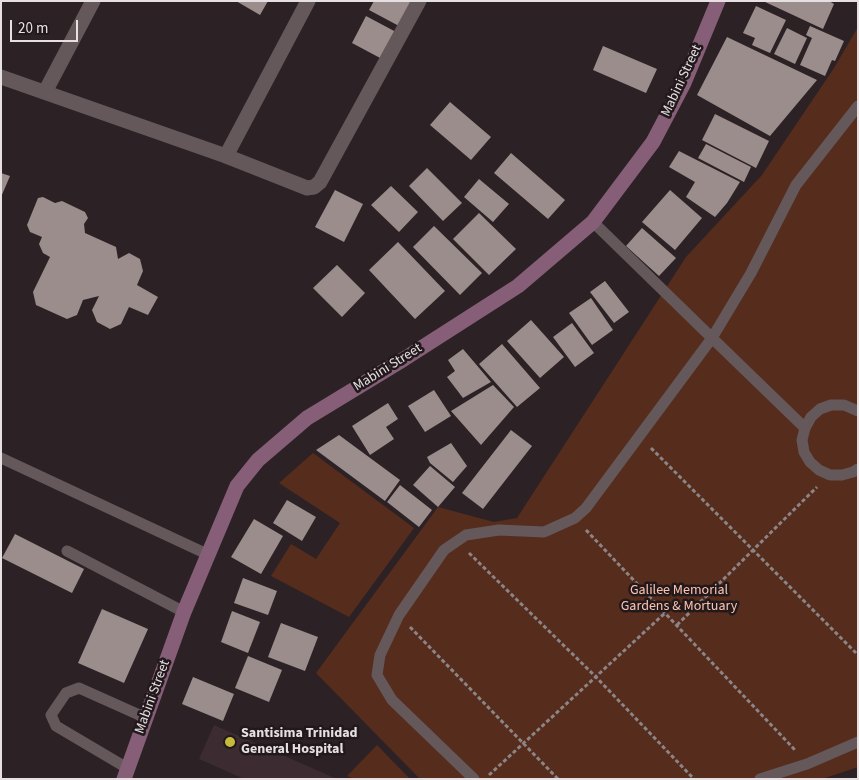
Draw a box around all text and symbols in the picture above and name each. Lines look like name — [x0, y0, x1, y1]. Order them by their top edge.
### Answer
scale bar — [12, 10, 80, 42]
text: 20 m — [18, 18, 48, 39]
street label: Mabini Street — [658, 42, 706, 120]
street label: Mabini Street — [351, 340, 425, 396]
park label: Galilee Memorial Gardens & Mortuary — [621, 583, 737, 616]
street label: Mabini Street — [132, 658, 174, 736]
place label: Santisima Trinidad General Hospital — [241, 726, 358, 759]
marker: Santisima Trinidad General Hospital — [223, 735, 237, 749]

